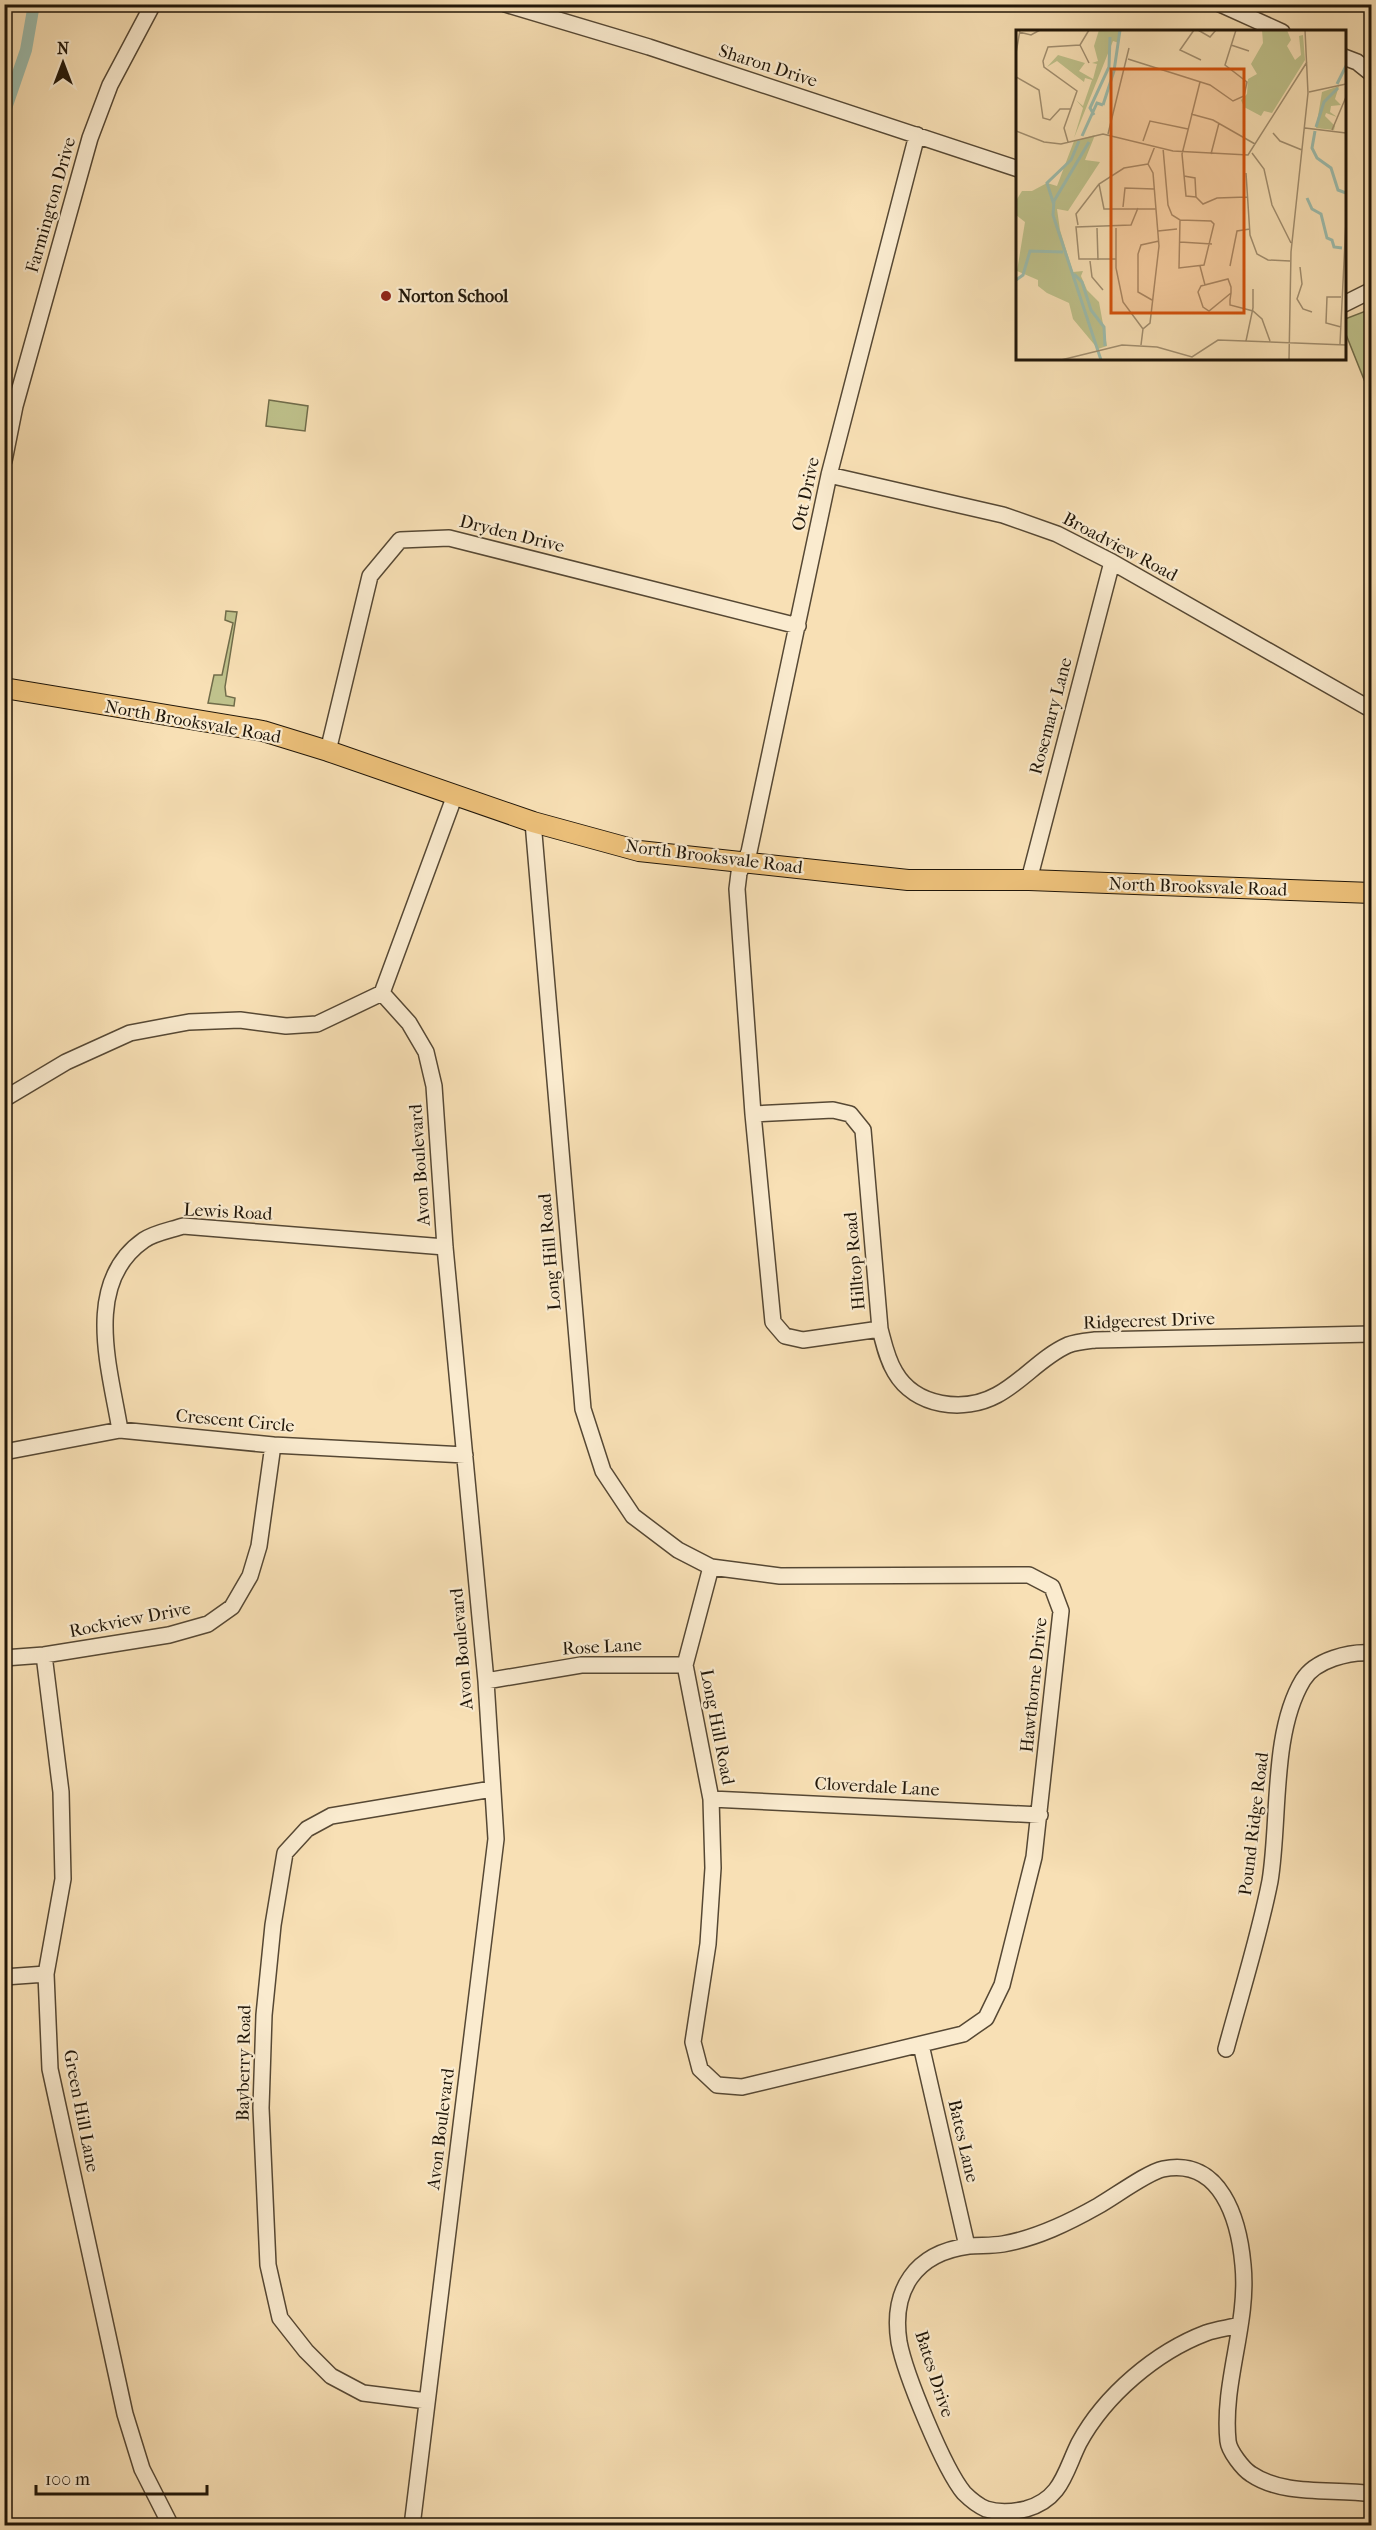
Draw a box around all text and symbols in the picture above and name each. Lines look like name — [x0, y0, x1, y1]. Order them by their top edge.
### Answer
inset map — [1016, 30, 1346, 360]
north arrow — [33, 33, 93, 93]
text: N — [57, 39, 70, 58]
street label: Sharon Drive — [716, 40, 820, 92]
street label: Farmington Drive — [22, 135, 80, 275]
place label: Norton School — [398, 286, 509, 307]
marker: Norton School — [379, 289, 393, 303]
street label: Ott Drive — [788, 455, 824, 533]
street label: Broadview Road — [1059, 508, 1181, 586]
street label: Dryden Drive — [457, 511, 567, 557]
street label: Rosemary Lane — [1025, 655, 1077, 777]
street label: North Brooksvale Road — [103, 696, 283, 748]
street label: North Brooksvale Road — [624, 836, 804, 878]
street label: North Brooksvale Road — [1108, 873, 1288, 901]
street label: Avon Boulevard — [405, 1103, 435, 1228]
street label: Long Hill Road — [534, 1192, 566, 1311]
street label: Lewis Road — [183, 1199, 273, 1225]
street label: Hilltop Road — [840, 1211, 870, 1311]
street label: Ridgecrest Drive — [1083, 1308, 1215, 1334]
street label: Crescent Circle — [175, 1405, 295, 1437]
street label: Avon Boulevard — [446, 1587, 478, 1712]
street label: Rockview Drive — [67, 1598, 193, 1642]
street label: Hawthorne Drive — [1016, 1616, 1052, 1754]
street label: Rose Lane — [562, 1634, 643, 1660]
street label: Long Hill Road — [695, 1667, 739, 1787]
street label: Pound Ridge Road — [1235, 1751, 1273, 1897]
street label: Cloverdale Lane — [814, 1773, 940, 1801]
street label: Bayberry Road — [232, 2004, 256, 2121]
street label: Green Hill Lane — [59, 2048, 103, 2174]
street label: Avon Boulevard — [423, 2067, 459, 2192]
street label: Bates Lane — [943, 2098, 983, 2185]
street label: Bates Drive — [910, 2328, 958, 2420]
scale bar — [36, 2458, 207, 2496]
text: 100 m — [45, 2469, 90, 2490]

